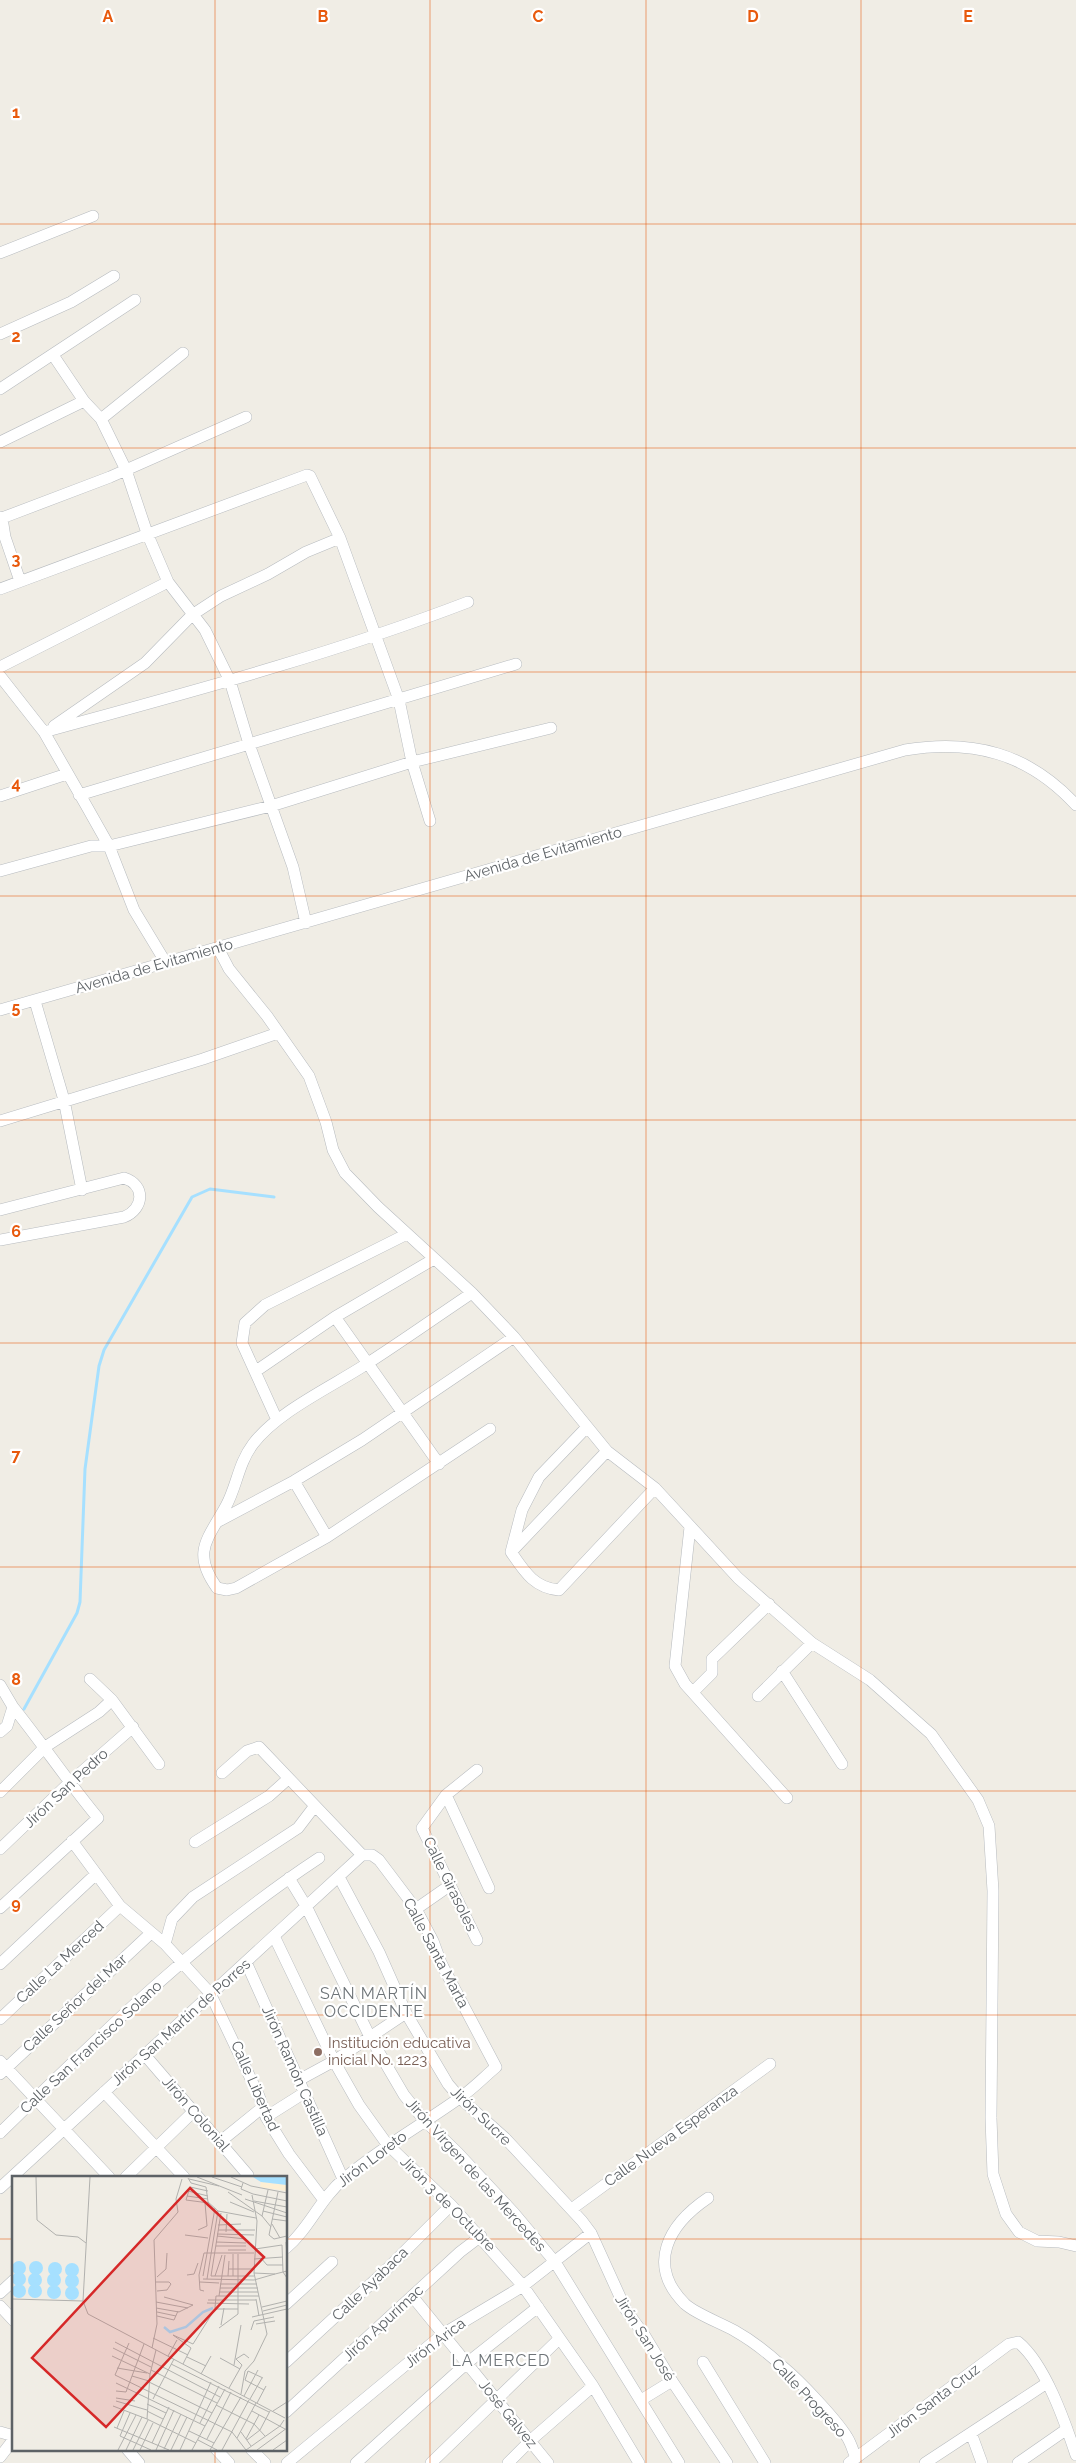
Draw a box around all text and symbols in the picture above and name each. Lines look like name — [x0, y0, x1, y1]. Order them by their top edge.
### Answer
text: A — [103, 7, 114, 26]
text: B — [318, 7, 329, 26]
text: C — [533, 7, 544, 26]
text: D — [747, 7, 759, 26]
text: E — [963, 7, 973, 26]
text: 1 — [12, 103, 20, 122]
text: 2 — [11, 327, 21, 346]
text: 3 — [12, 550, 21, 569]
text: 4 — [11, 774, 21, 793]
street label: Avenida de Evitamiento — [462, 823, 624, 885]
street label: Avenida de Evitamiento — [73, 935, 235, 997]
text: 5 — [12, 998, 21, 1017]
text: 6 — [11, 1222, 21, 1241]
text: 7 — [12, 1446, 21, 1465]
text: 8 — [11, 1670, 21, 1689]
street label: Jirón San Pedro — [20, 1744, 112, 1831]
street label: Calle Girasoles — [419, 1834, 481, 1934]
text: 9 — [11, 1894, 21, 1913]
street label: Calle Santa Marta — [399, 1895, 473, 2011]
street label: Calle La Merced — [12, 1917, 108, 2007]
street label: Calle Señor del Mar — [19, 1950, 131, 2056]
street label: Jirón San Martín de Porres — [108, 1955, 254, 2089]
street label: Calle San Francisco Solano — [16, 1977, 166, 2117]
district label: SAN MARTÍN OCCIDENTE — [320, 1983, 428, 2021]
street label: Jirón Ramón Castilla — [258, 2003, 332, 2139]
place label: Institución educativa inicial No. 1223 — [328, 2034, 471, 2069]
street label: Calle Libertad — [227, 2038, 283, 2134]
marker: Institución educativa inicial No. 1223 — [312, 2046, 324, 2058]
street label: Jirón Colonial — [159, 2073, 234, 2156]
street label: Calle Nueva Esperanza — [601, 2082, 741, 2190]
street label: Jirón Sucre — [447, 2083, 515, 2149]
street label: Jirón Virgen de las Mercedes — [402, 2095, 550, 2255]
street label: Jirón Loreto — [334, 2127, 410, 2191]
street label: Jirón 3 de Octubre — [397, 2153, 500, 2256]
inset map — [12, 2176, 288, 2450]
street label: Calle Ayabaca — [328, 2243, 412, 2325]
street label: Jirón Apurímac — [339, 2281, 427, 2365]
street label: Jirón San José — [611, 2291, 679, 2385]
street label: Jirón Arica — [401, 2314, 469, 2372]
district label: LA MERCED — [451, 2351, 551, 2370]
street label: Calle Progreso — [768, 2355, 850, 2441]
street label: Jirón Santa Cruz — [883, 2360, 983, 2442]
street label: José Galvez — [475, 2376, 541, 2452]

